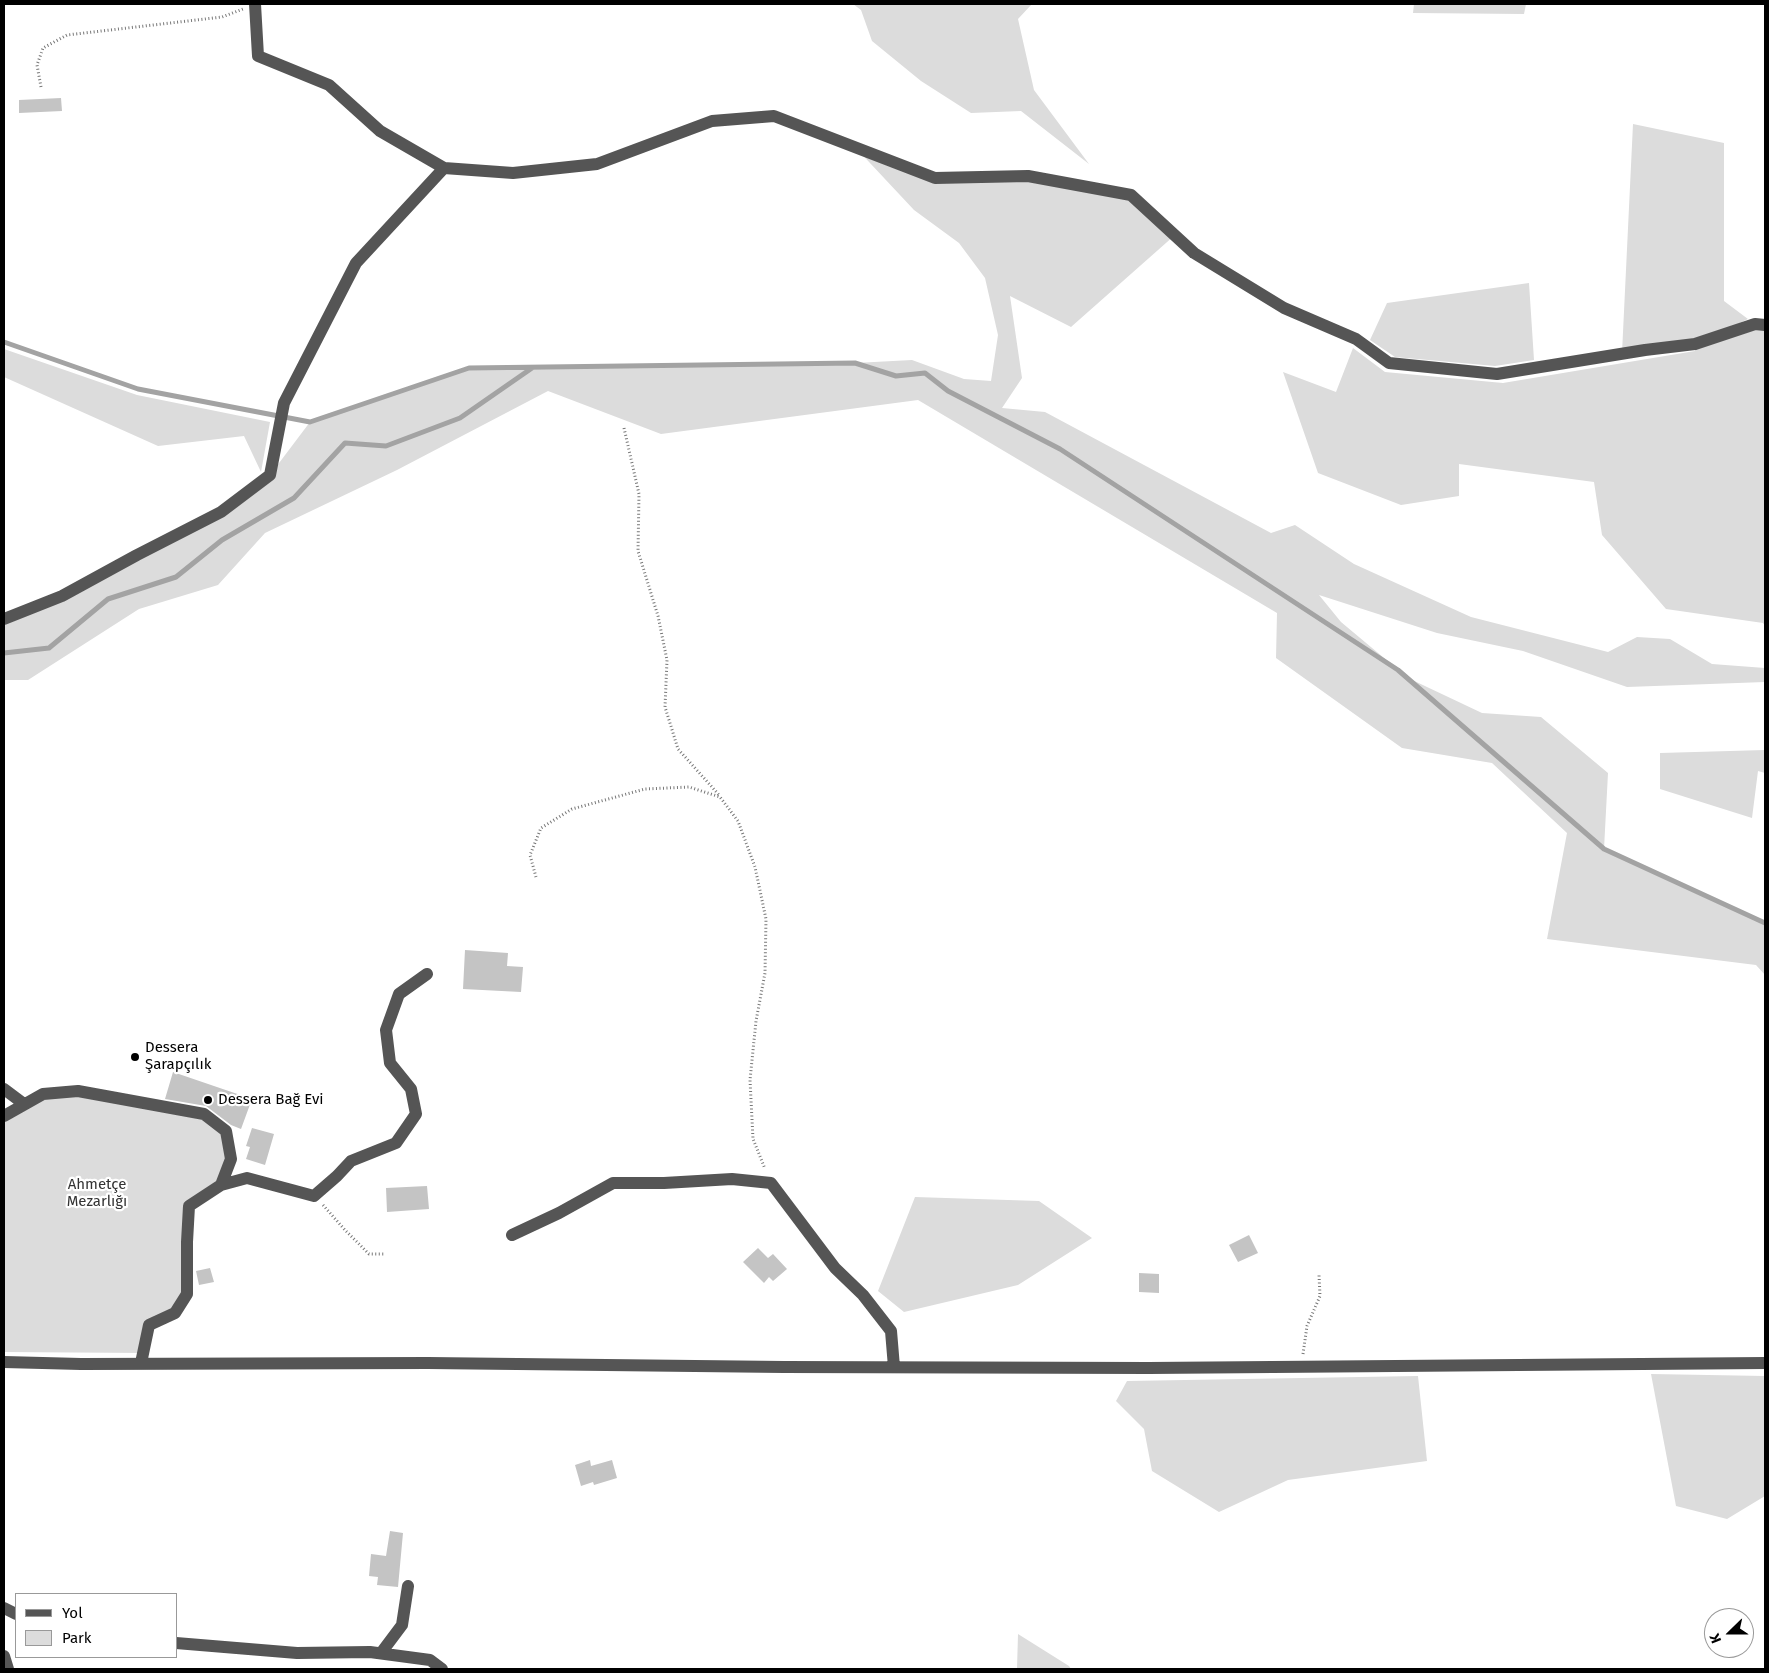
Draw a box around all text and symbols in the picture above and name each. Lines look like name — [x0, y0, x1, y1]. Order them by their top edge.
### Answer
place label: Dessera Şarapçılık — [145, 1039, 211, 1074]
marker: Dessera Şarapçılık — [129, 1051, 141, 1063]
place label: Dessera Bağ Evi — [218, 1091, 324, 1109]
marker: Dessera Bağ Evi — [202, 1094, 214, 1106]
park label: Ahmetçe Mezarlığı — [67, 1176, 127, 1211]
legend — [15, 1593, 178, 1658]
text: Yol — [62, 1604, 83, 1622]
north arrow — [1704, 1608, 1754, 1658]
text: Park — [62, 1629, 92, 1647]
text: K — [1706, 1631, 1725, 1646]

